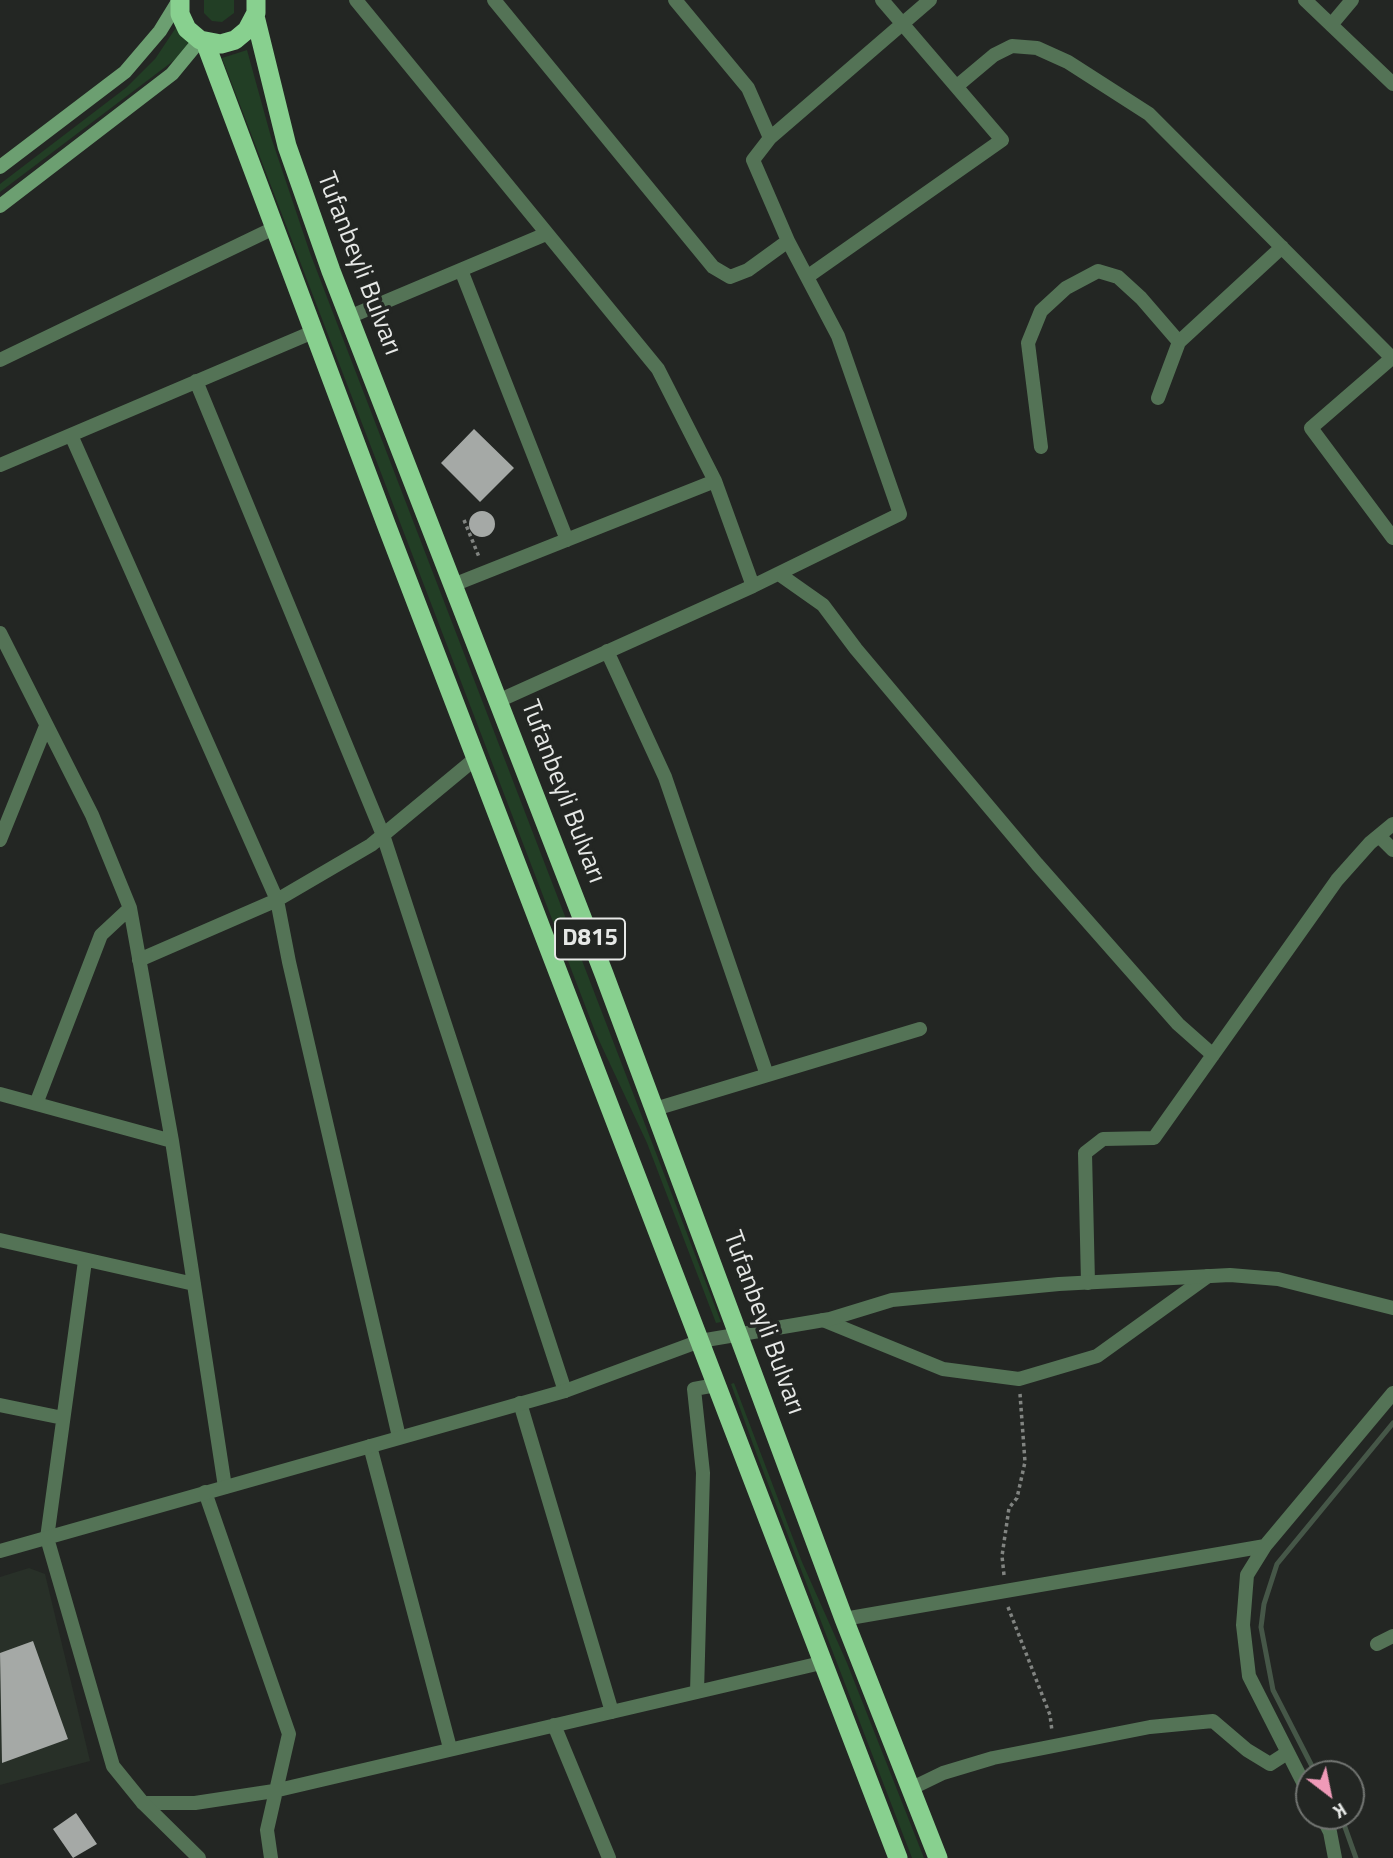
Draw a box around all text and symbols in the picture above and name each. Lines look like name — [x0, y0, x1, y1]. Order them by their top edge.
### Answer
street label: Tufanbeyli Bulvarı — [309, 168, 407, 360]
street label: Tufanbeyli Bulvarı — [513, 696, 611, 888]
road number: D815 — [555, 918, 625, 959]
street label: Tufanbeyli Bulvarı — [715, 1227, 811, 1419]
north arrow — [1295, 1760, 1365, 1830]
text: K — [1328, 1796, 1353, 1827]

